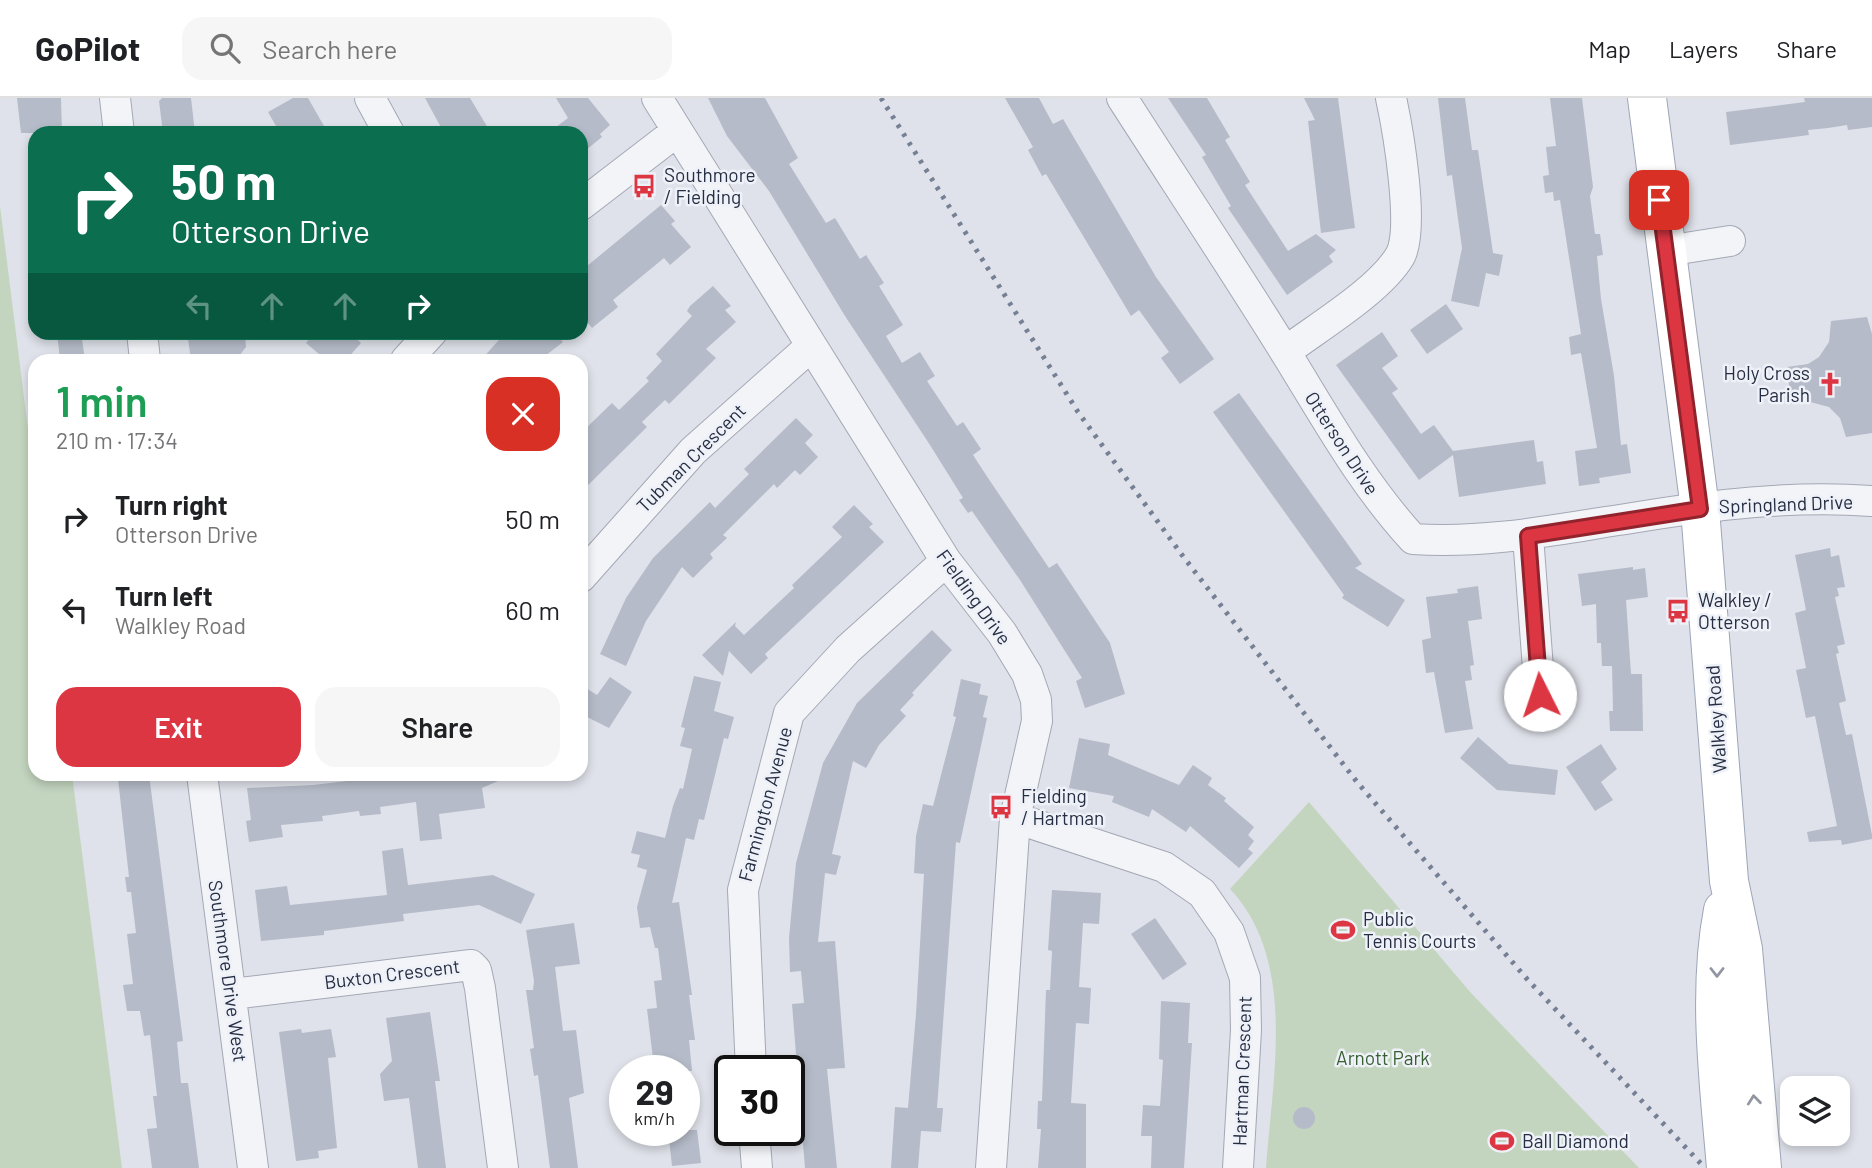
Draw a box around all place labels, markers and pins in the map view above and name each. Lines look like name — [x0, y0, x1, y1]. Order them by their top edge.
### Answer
place label: Southmore / Fielding — [664, 163, 756, 208]
pin — [1629, 170, 1689, 230]
bus stop icon: Southmore / Fielding — [630, 172, 658, 200]
place label: Holy Cross Parish — [1724, 361, 1810, 406]
church icon: Holy Cross Parish — [1816, 370, 1844, 398]
place label: Walkley / Otterson — [1698, 588, 1772, 633]
bus stop icon: Walkley / Otterson — [1664, 597, 1692, 625]
place label: Fielding / Hartman — [1021, 784, 1104, 829]
bus stop icon: Fielding / Hartman — [987, 793, 1015, 821]
place label: Public Tennis Courts — [1363, 907, 1476, 952]
sports icon: Public Tennis Courts — [1329, 916, 1357, 944]
sports icon: Ball Diamond — [1488, 1127, 1516, 1155]
place label: Ball Diamond — [1522, 1129, 1629, 1152]

